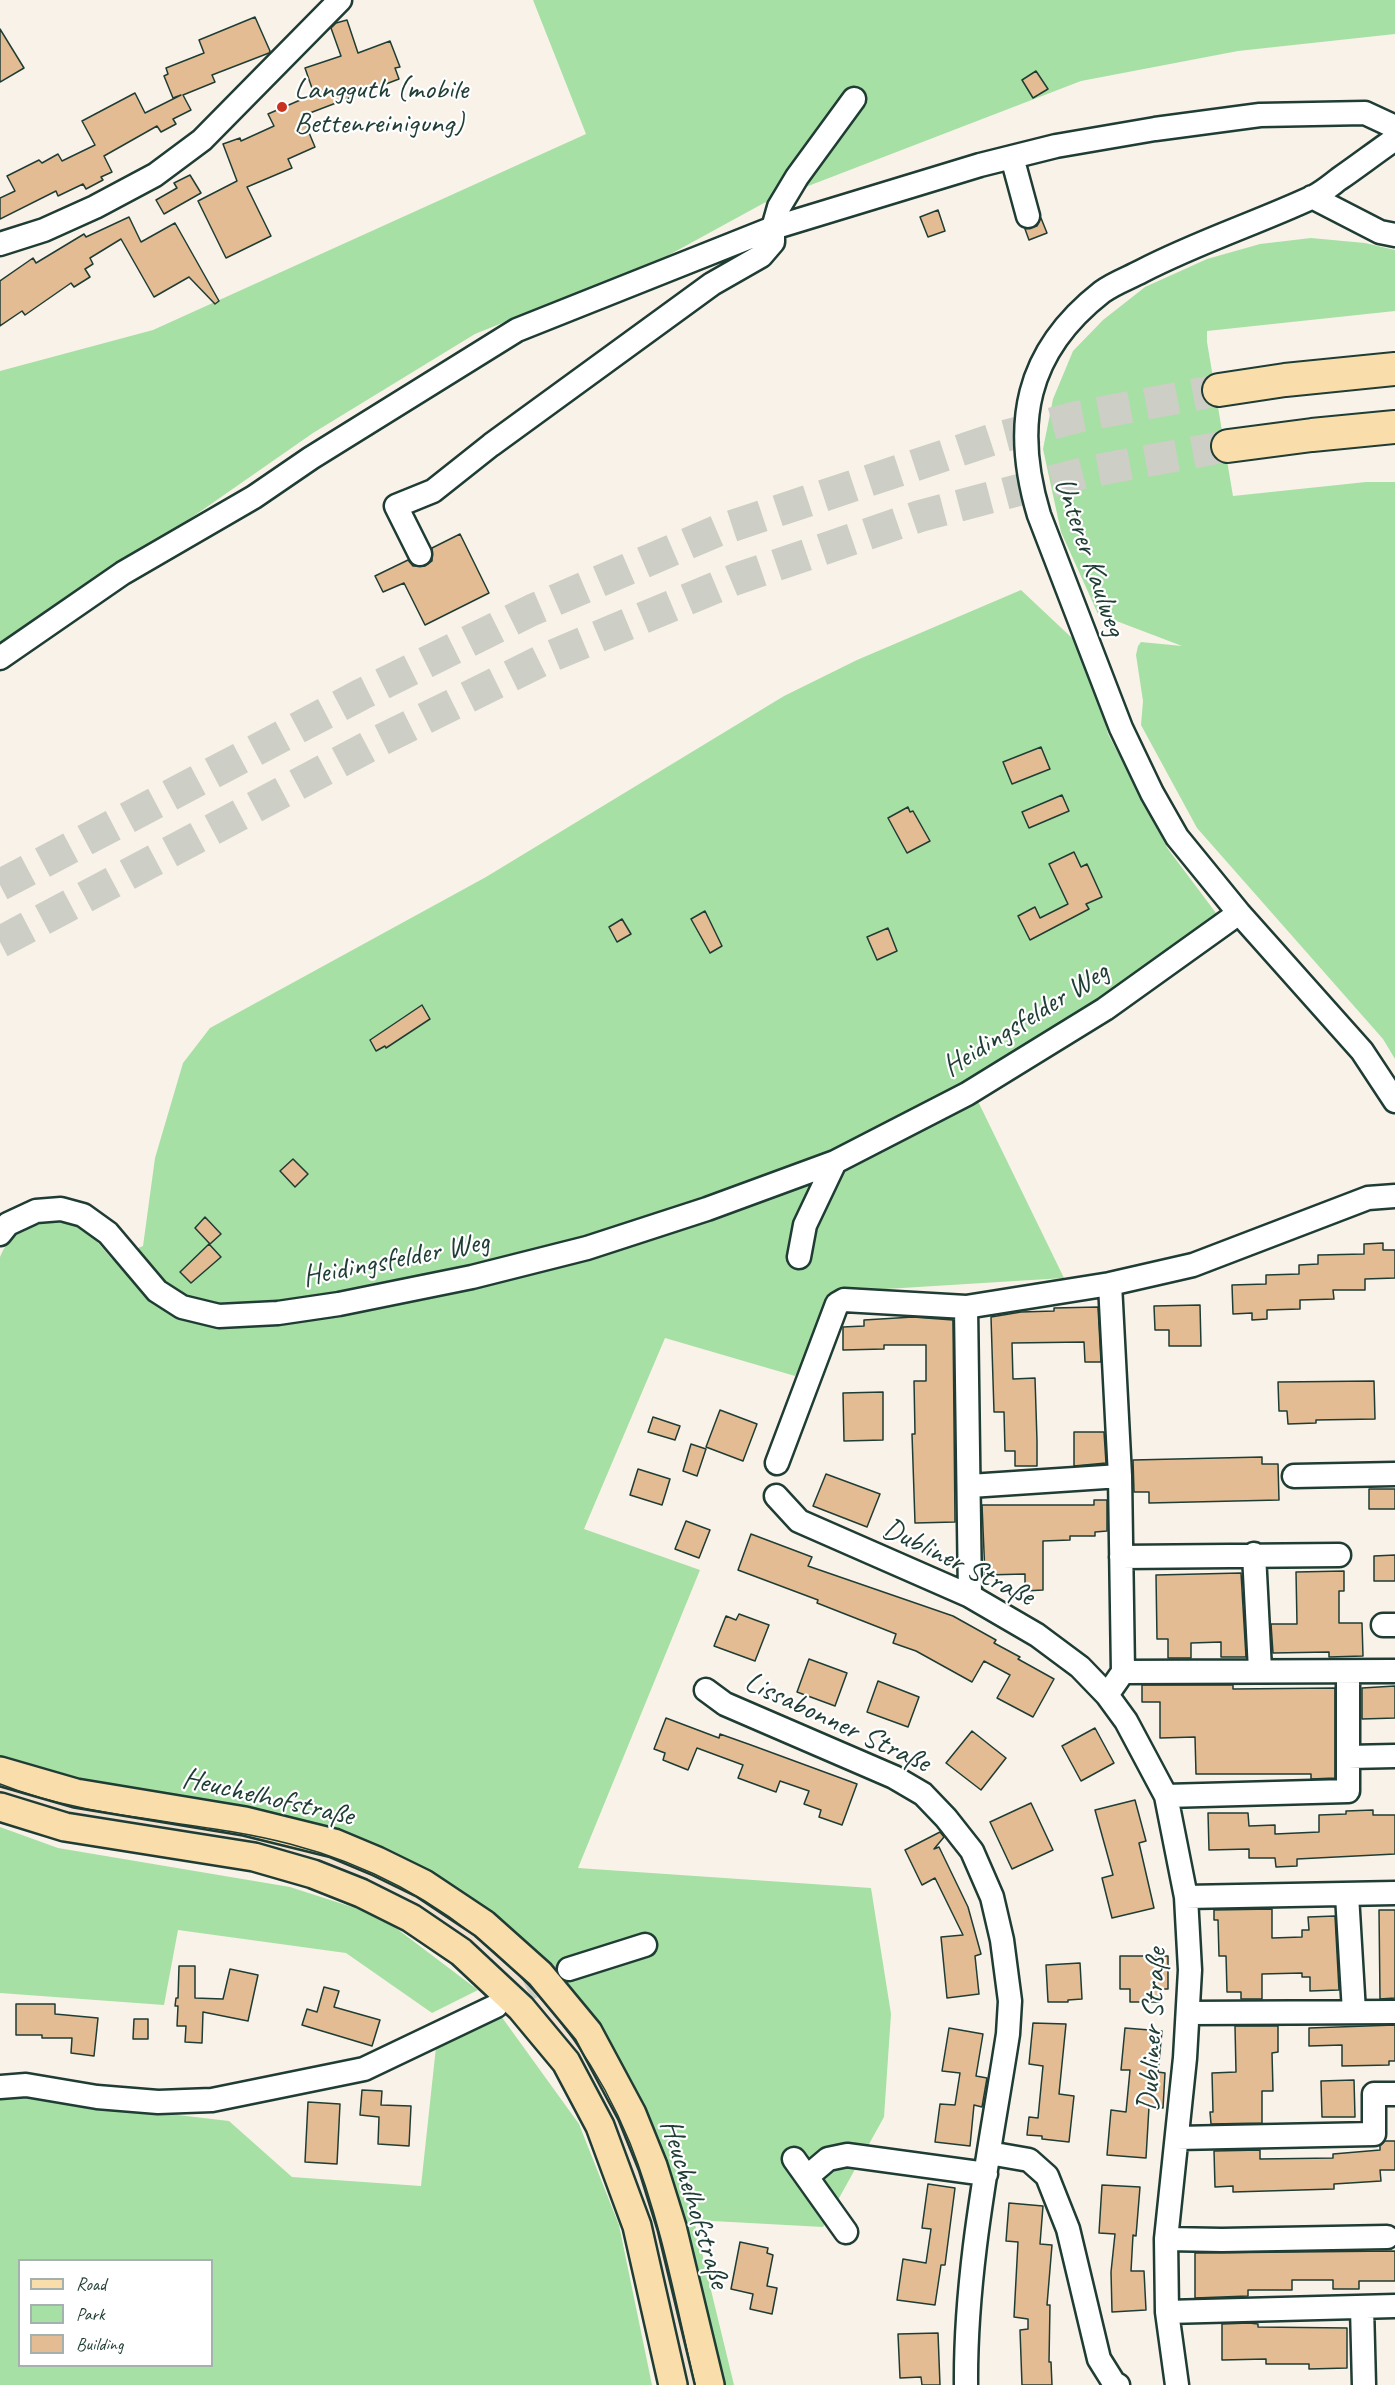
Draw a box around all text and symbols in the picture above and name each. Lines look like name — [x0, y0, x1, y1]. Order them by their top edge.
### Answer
place label: Langguth (mobile Bettenreinigung) — [294, 72, 468, 142]
marker: Langguth (mobile Bettenreinigung) — [275, 100, 289, 114]
street label: Unterer Kaulweg — [1045, 473, 1133, 641]
street label: Heidingsfelder Weg — [936, 955, 1116, 1085]
street label: Heidingsfelder Weg — [300, 1224, 492, 1296]
street label: Dubliner Straße — [876, 1511, 1040, 1615]
street label: Lissabonner Straße — [739, 1664, 935, 1782]
street label: Heuchelhofstraße — [179, 1761, 357, 1835]
street label: Dubliner Straße — [1131, 1947, 1175, 2113]
street label: Heuchelhofstraße — [651, 2115, 737, 2293]
legend — [18, 2259, 213, 2367]
text: Road — [76, 2273, 106, 2295]
text: Park — [76, 2303, 105, 2325]
text: Building — [76, 2333, 123, 2355]

